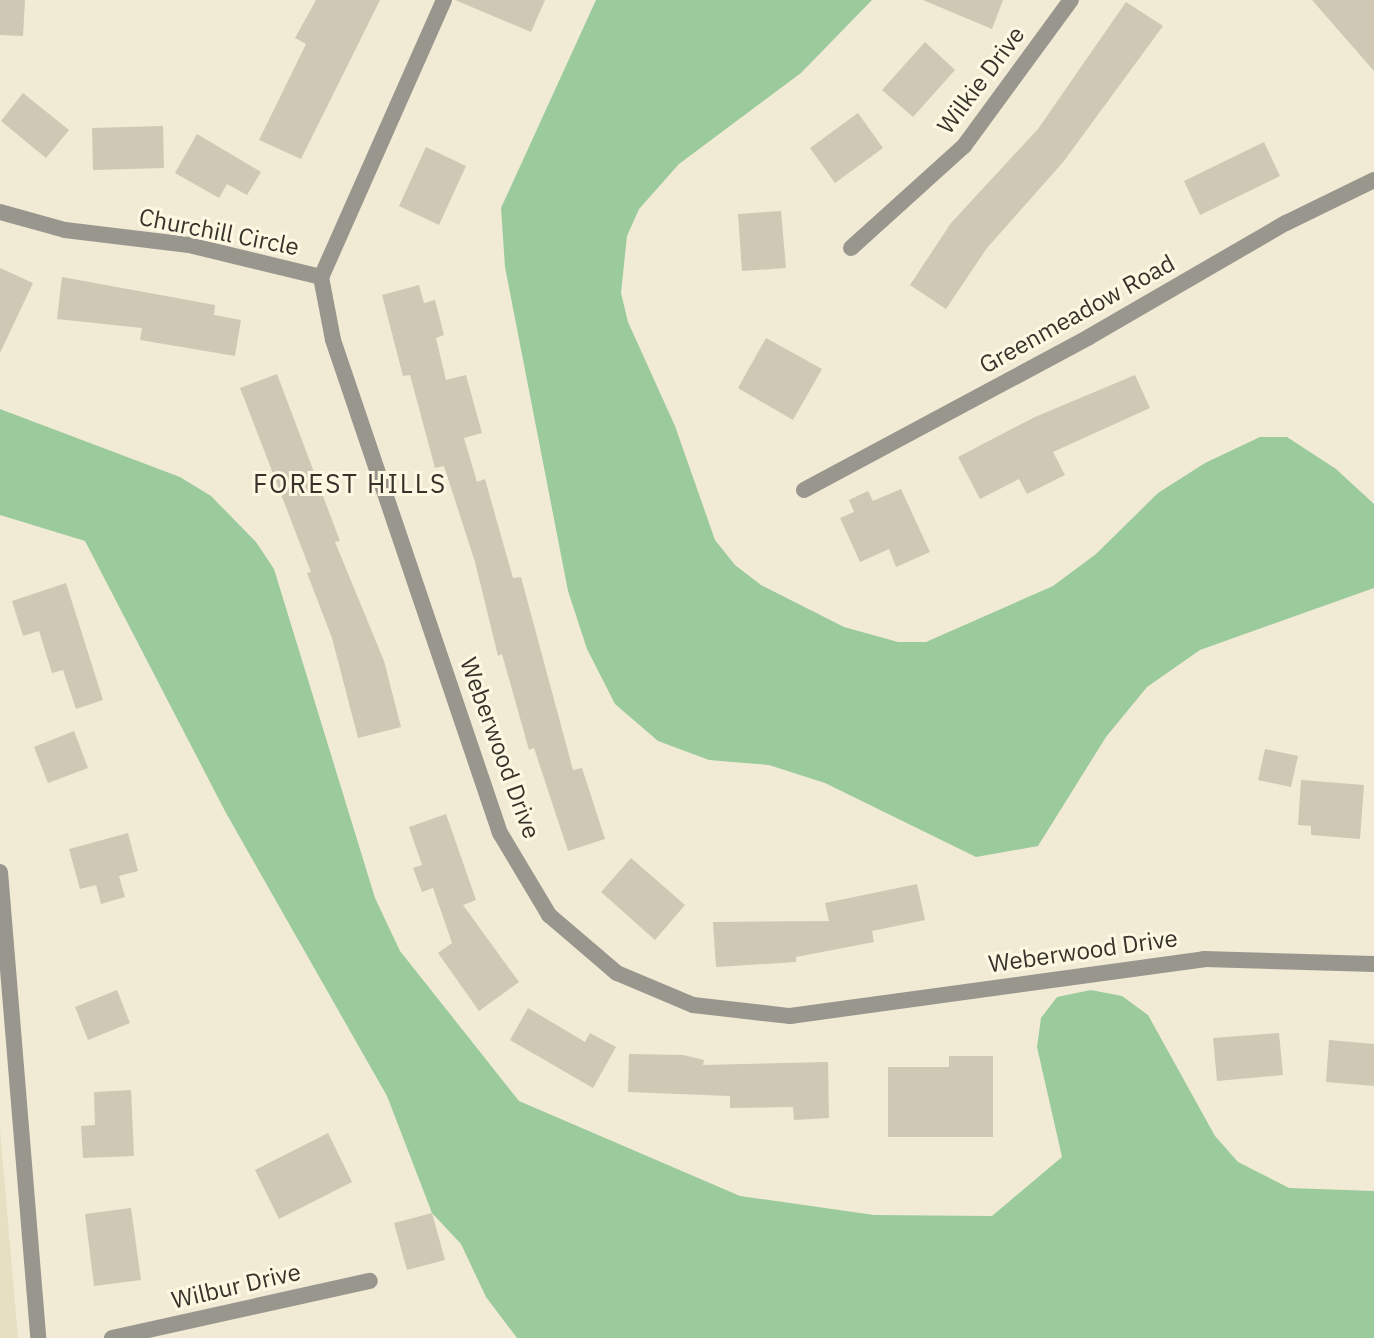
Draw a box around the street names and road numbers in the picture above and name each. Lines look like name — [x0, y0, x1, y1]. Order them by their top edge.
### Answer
street label: Wilkie Drive — [931, 21, 1031, 139]
street label: Churchill Circle — [136, 202, 302, 262]
street label: Greenmeadow Road — [974, 248, 1180, 380]
street label: Weberwood Drive — [454, 653, 546, 843]
street label: Weberwood Drive — [987, 923, 1179, 979]
street label: Wilbur Drive — [169, 1257, 303, 1315]

